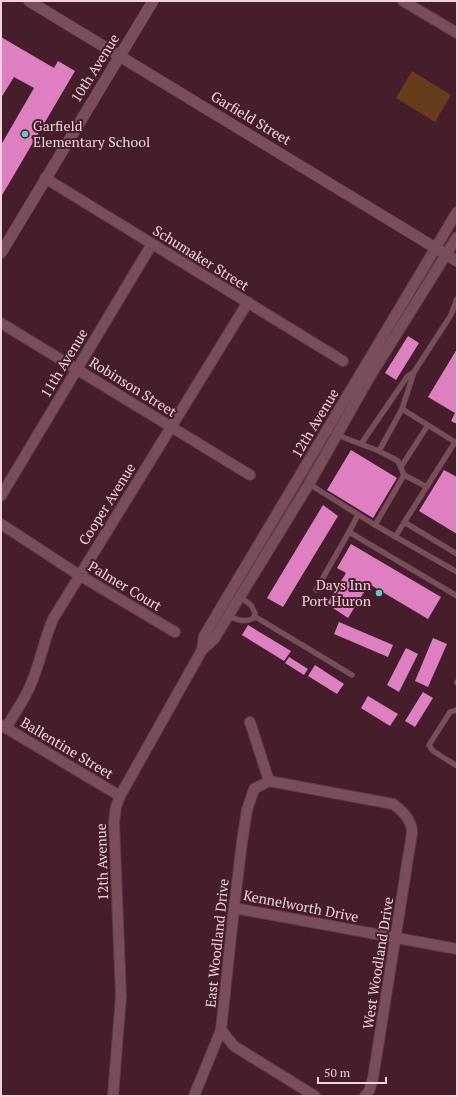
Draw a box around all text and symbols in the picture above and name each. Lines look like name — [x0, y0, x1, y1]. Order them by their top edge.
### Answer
street label: 10th Avenue — [66, 30, 123, 106]
street label: Garfield Street — [208, 86, 296, 149]
place label: Garfield Elementary School — [33, 116, 150, 151]
marker: Garfield Elementary School — [20, 129, 30, 139]
street label: Schumaker Street — [150, 220, 253, 295]
street label: 11th Avenue — [36, 325, 92, 401]
street label: Robinson Street — [86, 352, 181, 421]
street label: 12th Avenue — [287, 385, 343, 461]
street label: Cooper Avenue — [74, 459, 139, 548]
street label: Palmer Court — [85, 556, 166, 615]
place label: Days Inn Port Huron — [302, 575, 372, 610]
marker: Days Inn Port Huron — [374, 588, 384, 598]
street label: Ballentine Street — [17, 712, 118, 783]
street label: 12th Avenue — [91, 823, 112, 901]
street label: East Woodland Drive — [200, 878, 233, 1008]
street label: Kennelworth Drive — [242, 885, 360, 926]
street label: West Woodland Drive — [358, 896, 397, 1030]
scale bar — [318, 1059, 386, 1085]
text: 50 m — [324, 1065, 351, 1080]

